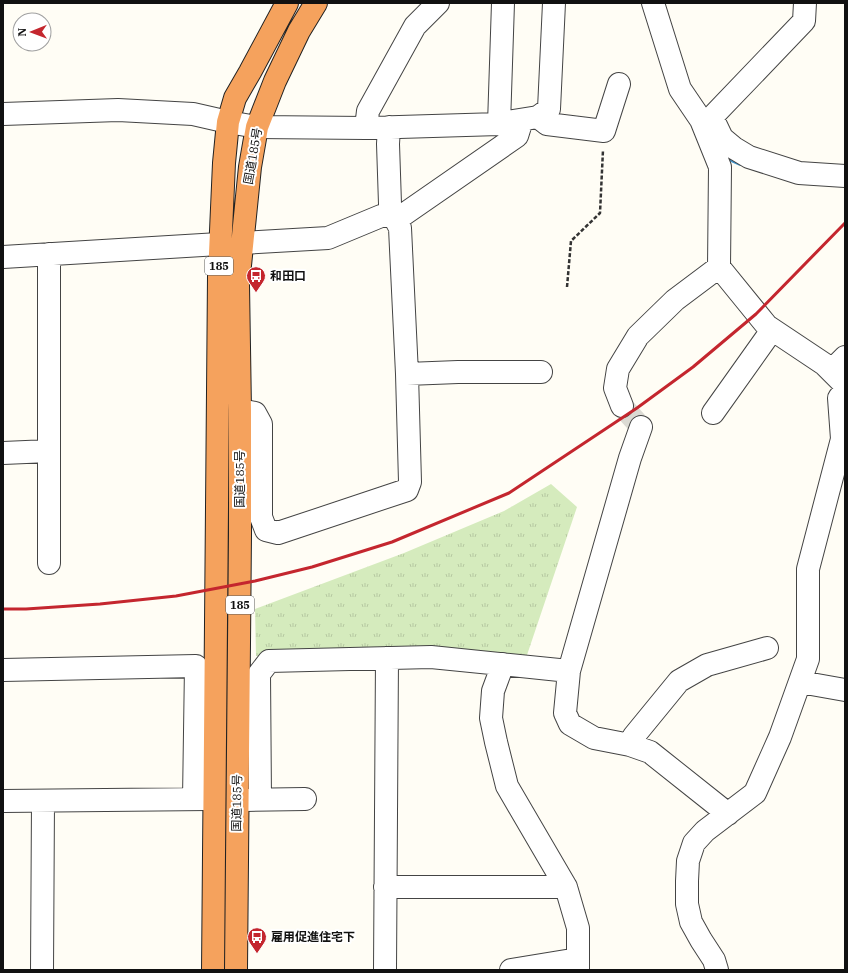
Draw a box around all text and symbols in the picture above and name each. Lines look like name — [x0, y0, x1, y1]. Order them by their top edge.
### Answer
north arrow — [12, 12, 52, 52]
text: N — [15, 27, 29, 37]
street label: 国道185号 — [240, 126, 265, 186]
road number: 185 — [205, 257, 233, 275]
bus stop icon: 和田口 — [245, 265, 267, 293]
place label: 和田口 — [270, 268, 306, 283]
street label: 国道185号 — [232, 450, 247, 508]
road number: 185 — [226, 596, 254, 614]
street label: 国道185号 — [228, 774, 245, 832]
bus stop icon: 雇用促進住宅下 — [246, 926, 268, 954]
place label: 雇用促進住宅下 — [271, 929, 355, 944]

